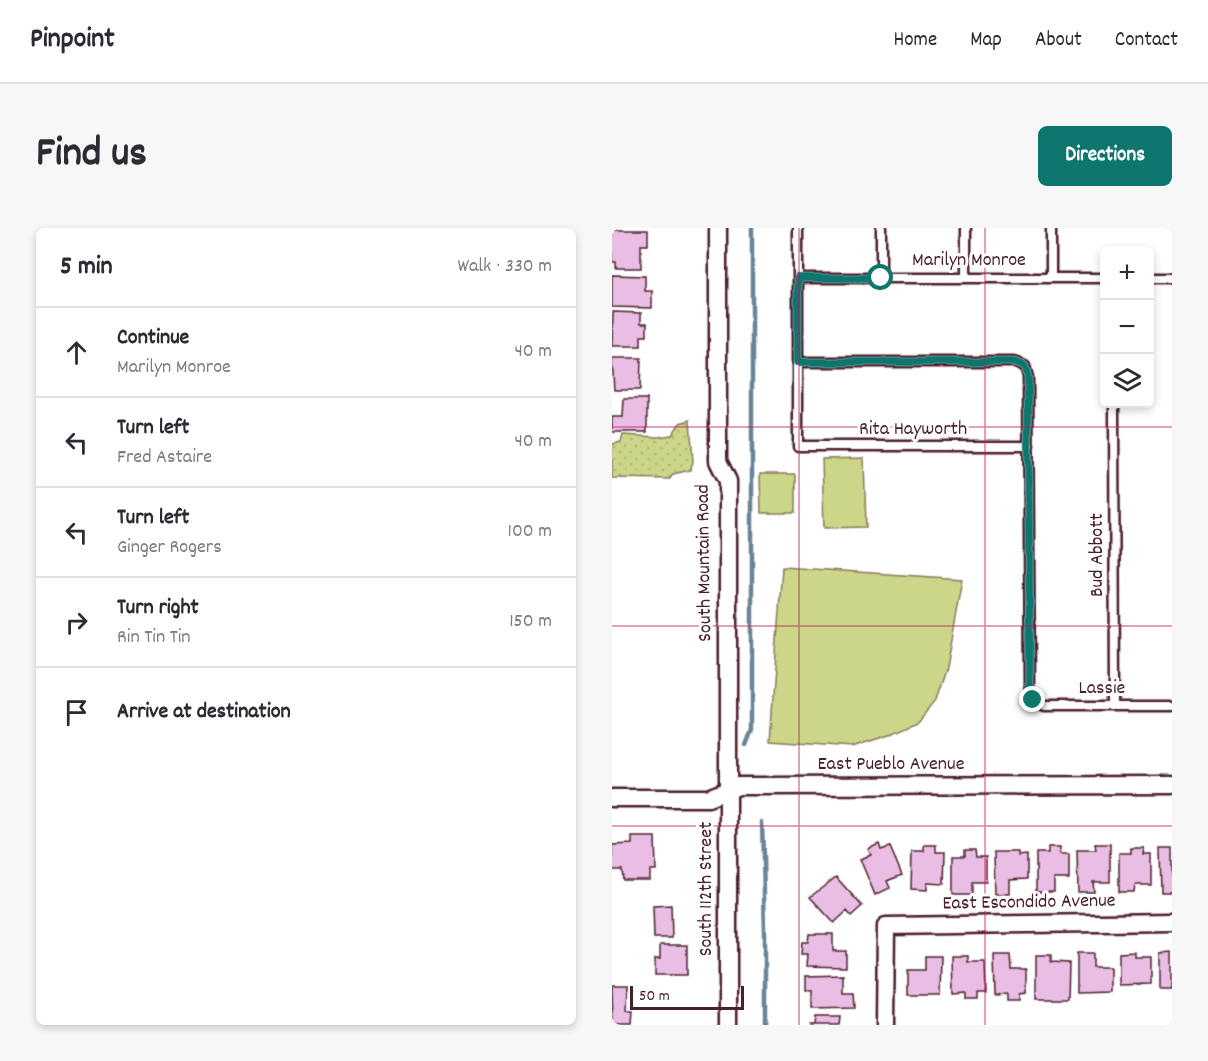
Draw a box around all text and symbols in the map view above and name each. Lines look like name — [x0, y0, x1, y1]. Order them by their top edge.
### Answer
text: Pinpoint — [30, 21, 115, 61]
text: Home — [893, 26, 937, 56]
text: Map — [970, 26, 1002, 56]
text: About — [1035, 26, 1082, 56]
text: Contact — [1115, 26, 1178, 56]
text: Find us — [36, 126, 147, 186]
button: Directions — [1038, 126, 1172, 186]
map controls — [1100, 246, 1154, 408]
button: + — [1100, 246, 1154, 300]
street label: Marilyn Monroe — [912, 247, 1026, 275]
text: 5 min — [60, 249, 113, 286]
text: Walk · 330 m — [457, 253, 552, 281]
route start — [867, 264, 893, 290]
button: − — [1100, 300, 1154, 354]
text: Continue — [117, 323, 189, 354]
icon: ahead — [60, 336, 93, 369]
text: 40 m — [514, 338, 552, 366]
text: Marilyn Monroe — [117, 354, 231, 382]
button: layers — [1100, 354, 1154, 408]
text: Turn left — [117, 413, 189, 444]
street label: Rita Hayworth — [859, 416, 967, 444]
icon: left — [60, 426, 93, 459]
text: 40 m — [514, 428, 552, 456]
text: Fred Astaire — [117, 444, 212, 472]
street label: South Mountain Road — [690, 484, 720, 642]
text: Turn left — [117, 503, 189, 534]
street label: Bud Abbott — [1084, 513, 1112, 597]
icon: left — [60, 516, 93, 549]
text: 100 m — [508, 518, 552, 546]
text: Ginger Rogers — [117, 534, 222, 562]
text: Turn right — [117, 593, 199, 624]
icon: right — [60, 606, 93, 639]
text: 150 m — [509, 608, 552, 636]
text: Rin Tin Tin — [117, 624, 191, 652]
street label: Lassie — [1079, 675, 1126, 703]
route end — [1019, 686, 1045, 712]
icon: arrive — [60, 696, 93, 729]
text: Arrive at destination — [117, 697, 291, 728]
street label: East Pueblo Avenue — [818, 751, 965, 779]
street label: South 112th Street — [693, 822, 721, 956]
street label: East Escondido Avenue — [942, 887, 1116, 919]
scale bar — [630, 983, 744, 1010]
text: 50 m — [639, 985, 670, 1008]

